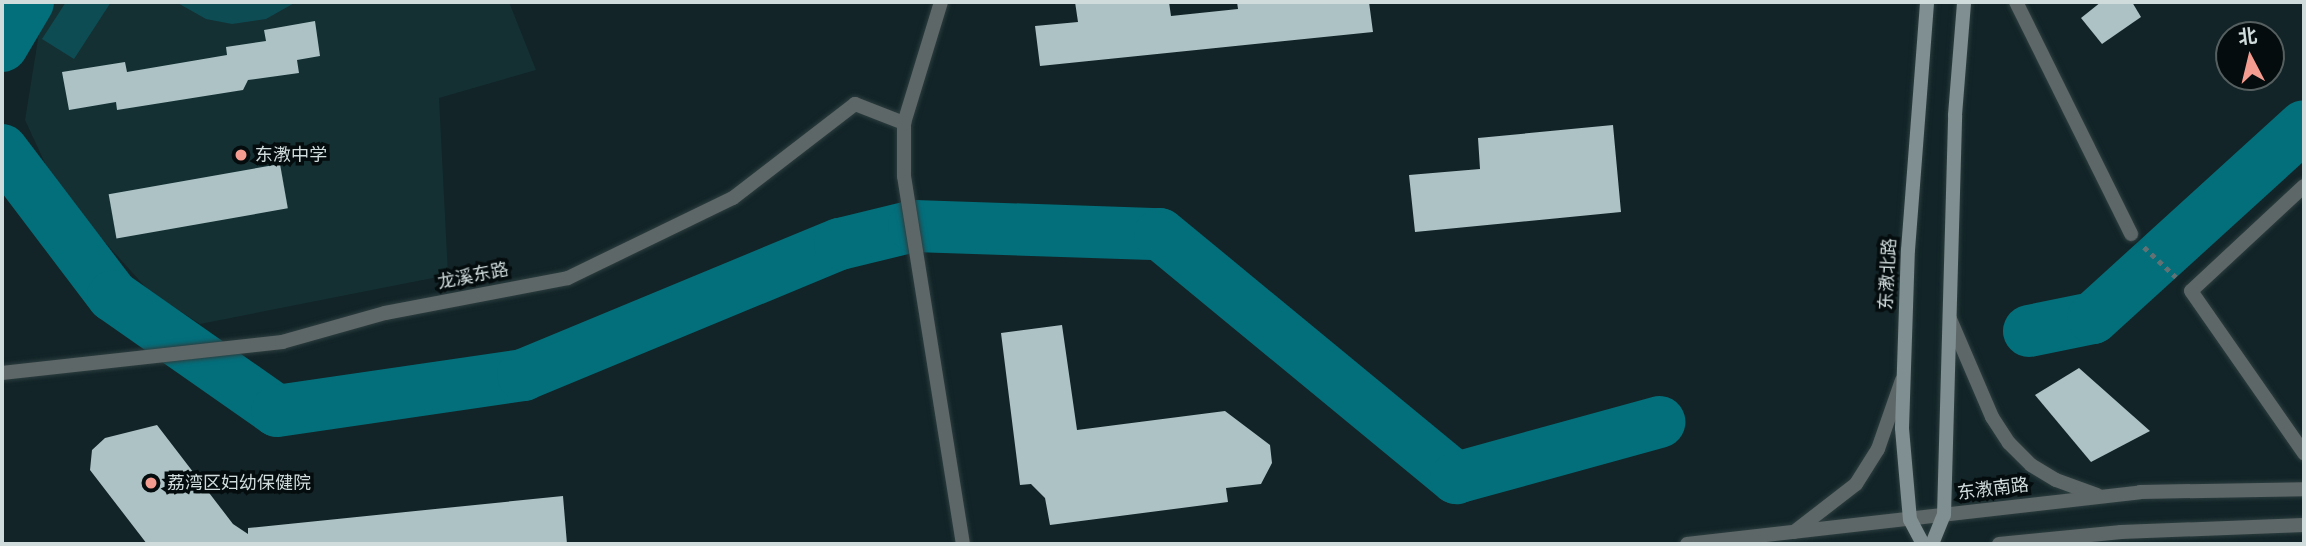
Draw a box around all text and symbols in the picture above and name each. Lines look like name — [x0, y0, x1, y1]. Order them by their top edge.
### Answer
north arrow — [2215, 21, 2285, 91]
text: 北 — [2237, 24, 2258, 49]
place label: 东漖中学 — [255, 144, 327, 166]
marker: 东漖中学 — [233, 147, 249, 163]
street label: 东漖北路 — [1875, 237, 1901, 311]
street label: 龙溪东路 — [436, 259, 510, 293]
place label: 荔湾区妇幼保健院 — [167, 472, 311, 494]
marker: 荔湾区妇幼保健院 — [141, 473, 161, 493]
street label: 东漖南路 — [1956, 474, 2030, 504]

